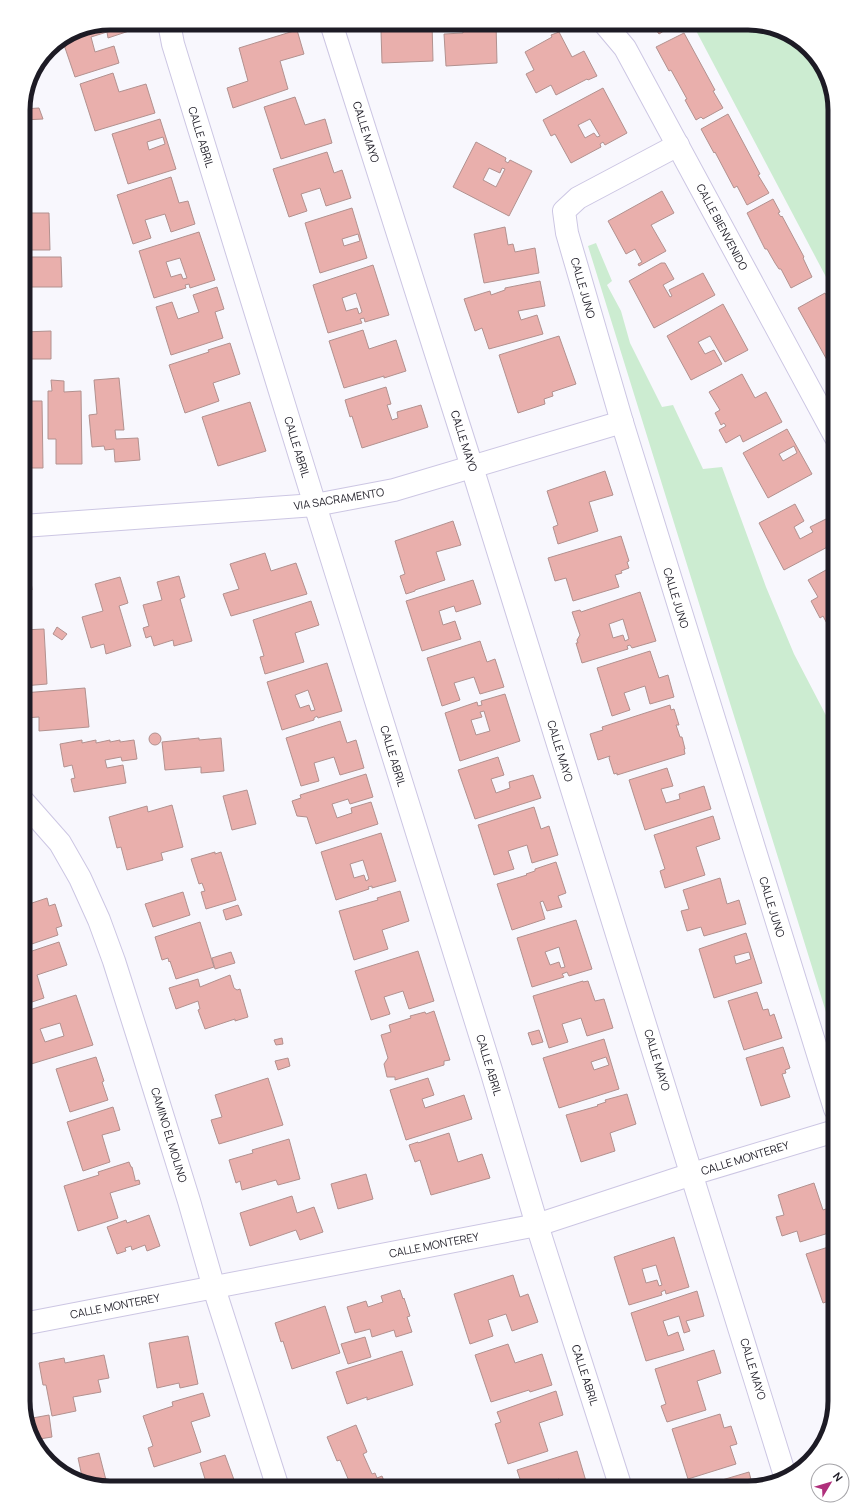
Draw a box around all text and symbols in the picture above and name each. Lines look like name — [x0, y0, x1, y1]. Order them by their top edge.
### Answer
street label: CALLE MAYO — [350, 99, 383, 164]
street label: CALLE ABRIL — [185, 104, 218, 170]
street label: CALLE BIENVENIDO — [693, 181, 752, 273]
street label: CALLE JUNO — [568, 256, 599, 320]
street label: CALLE MAYO — [448, 408, 481, 473]
street label: CALLE ABRIL — [281, 414, 314, 480]
street label: VIA SACRAMENTO — [293, 484, 385, 513]
street label: CALLE JUNO — [660, 566, 693, 630]
street label: CALLE MAYO — [544, 718, 577, 783]
street label: CALLE ABRIL — [377, 723, 410, 789]
street label: CALLE JUNO — [756, 875, 789, 939]
street label: CALLE MAYO — [641, 1027, 674, 1092]
street label: CALLE ABRIL — [473, 1032, 506, 1098]
street label: CAMINO EL MOLINO — [148, 1086, 191, 1184]
street label: CALLE MONTEREY — [699, 1137, 791, 1178]
street label: CALLE MONTEREY — [388, 1228, 481, 1261]
street label: CALLE MONTEREY — [69, 1289, 162, 1322]
street label: CALLE MAYO — [737, 1336, 770, 1401]
street label: CALLE ABRIL — [569, 1342, 602, 1408]
north arrow — [810, 1463, 850, 1503]
text: N — [830, 1469, 847, 1484]

